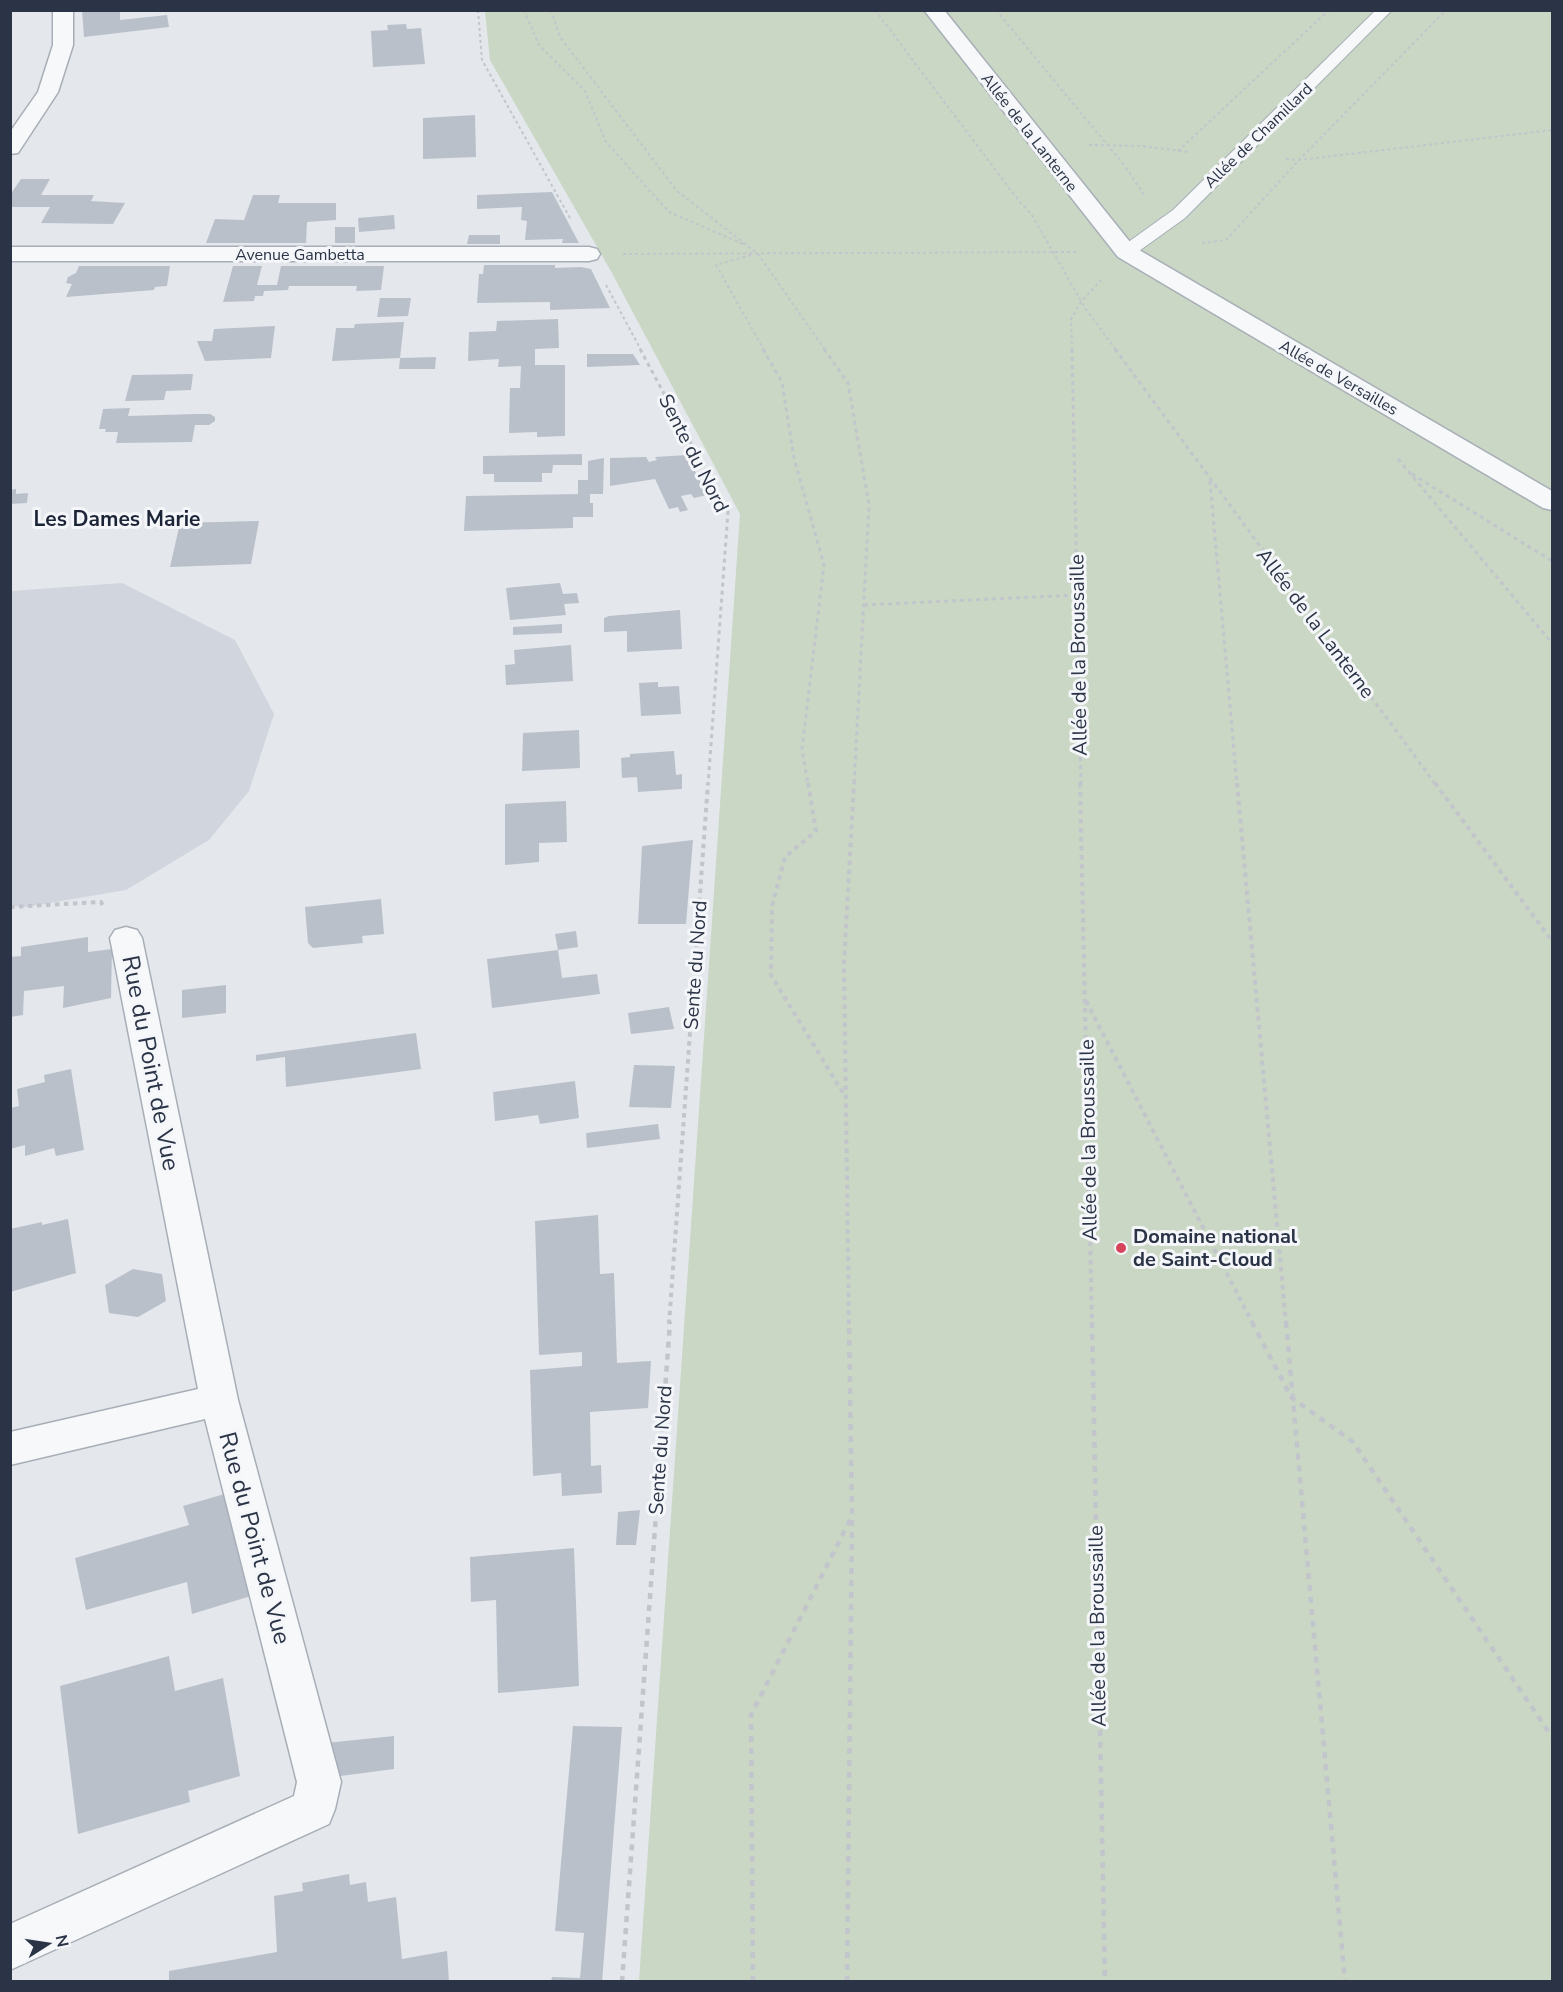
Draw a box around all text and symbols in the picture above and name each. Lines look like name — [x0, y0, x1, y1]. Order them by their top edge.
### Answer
street label: Allée de la Lanterne — [976, 69, 1083, 197]
street label: Allée de Chamillard — [1200, 78, 1318, 193]
street label: Avenue Gambetta — [235, 244, 365, 266]
street label: Allée de Versailles — [1275, 335, 1402, 421]
street label: Sente du Nord — [652, 389, 735, 517]
district label: Les Dames Marie — [34, 505, 200, 533]
street label: Allée de la Lanterne — [1250, 543, 1381, 704]
street label: Allée de la Broussaille — [1063, 554, 1094, 756]
street label: Sente du Nord — [678, 899, 713, 1031]
street label: Rue du Point de Vue — [114, 953, 188, 1173]
street label: Allée de la Broussaille — [1073, 1039, 1104, 1241]
place label: Domaine national de Saint-Cloud — [1133, 1223, 1298, 1273]
marker: Domaine national de Saint-Cloud — [1114, 1241, 1128, 1255]
street label: Sente du Nord — [643, 1384, 678, 1516]
street label: Rue du Point de Vue — [211, 1428, 299, 1648]
street label: Allée de la Broussaille — [1082, 1525, 1113, 1727]
north arrow — [18, 1914, 78, 1974]
text: N — [50, 1933, 74, 1949]

